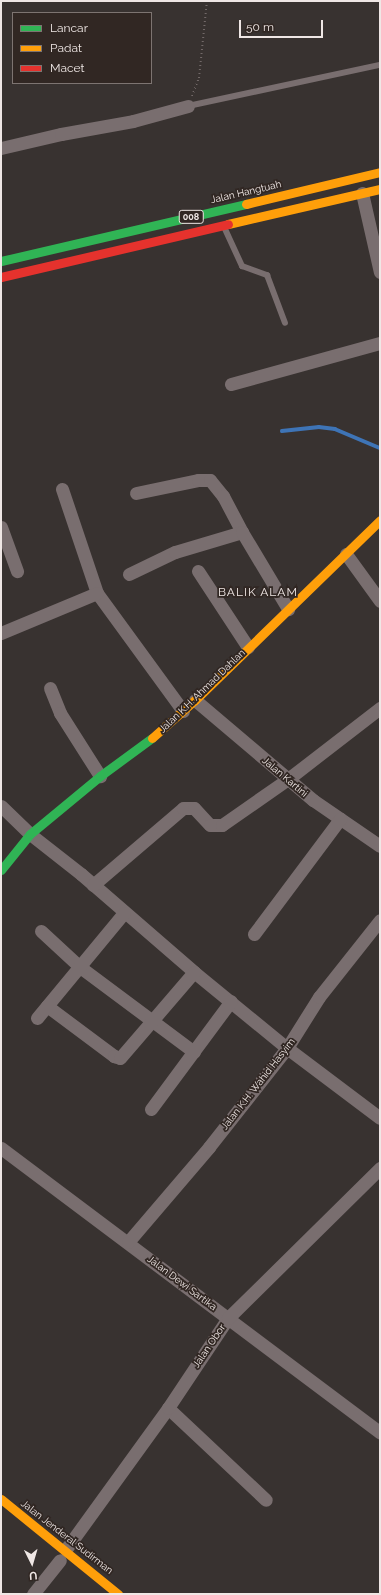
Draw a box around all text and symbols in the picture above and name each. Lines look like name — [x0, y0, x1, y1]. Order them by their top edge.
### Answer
legend — [12, 12, 152, 84]
scale bar — [241, 12, 325, 38]
text: 50 m — [246, 20, 274, 34]
text: Lancar — [50, 21, 88, 35]
text: Padat — [50, 41, 82, 55]
text: Macet — [50, 61, 85, 75]
street label: Jalan Hangtuah — [210, 178, 282, 206]
road number: 008 — [178, 210, 204, 224]
district label: BALIK ALAM — [218, 586, 298, 600]
street label: Jalan K.H. Ahmad Dahlan — [156, 647, 248, 735]
street label: Jalan Kartini — [260, 755, 310, 799]
street label: Jalan K.H. Wahid Hasyim — [218, 1036, 298, 1132]
street label: Jalan Dewi Sartika — [145, 1253, 219, 1313]
street label: Jalan Obor — [190, 1322, 228, 1370]
street label: Jalan Jenderal Sudirman — [18, 1497, 116, 1577]
north arrow — [12, 1543, 52, 1583]
text: U — [28, 1569, 38, 1582]

